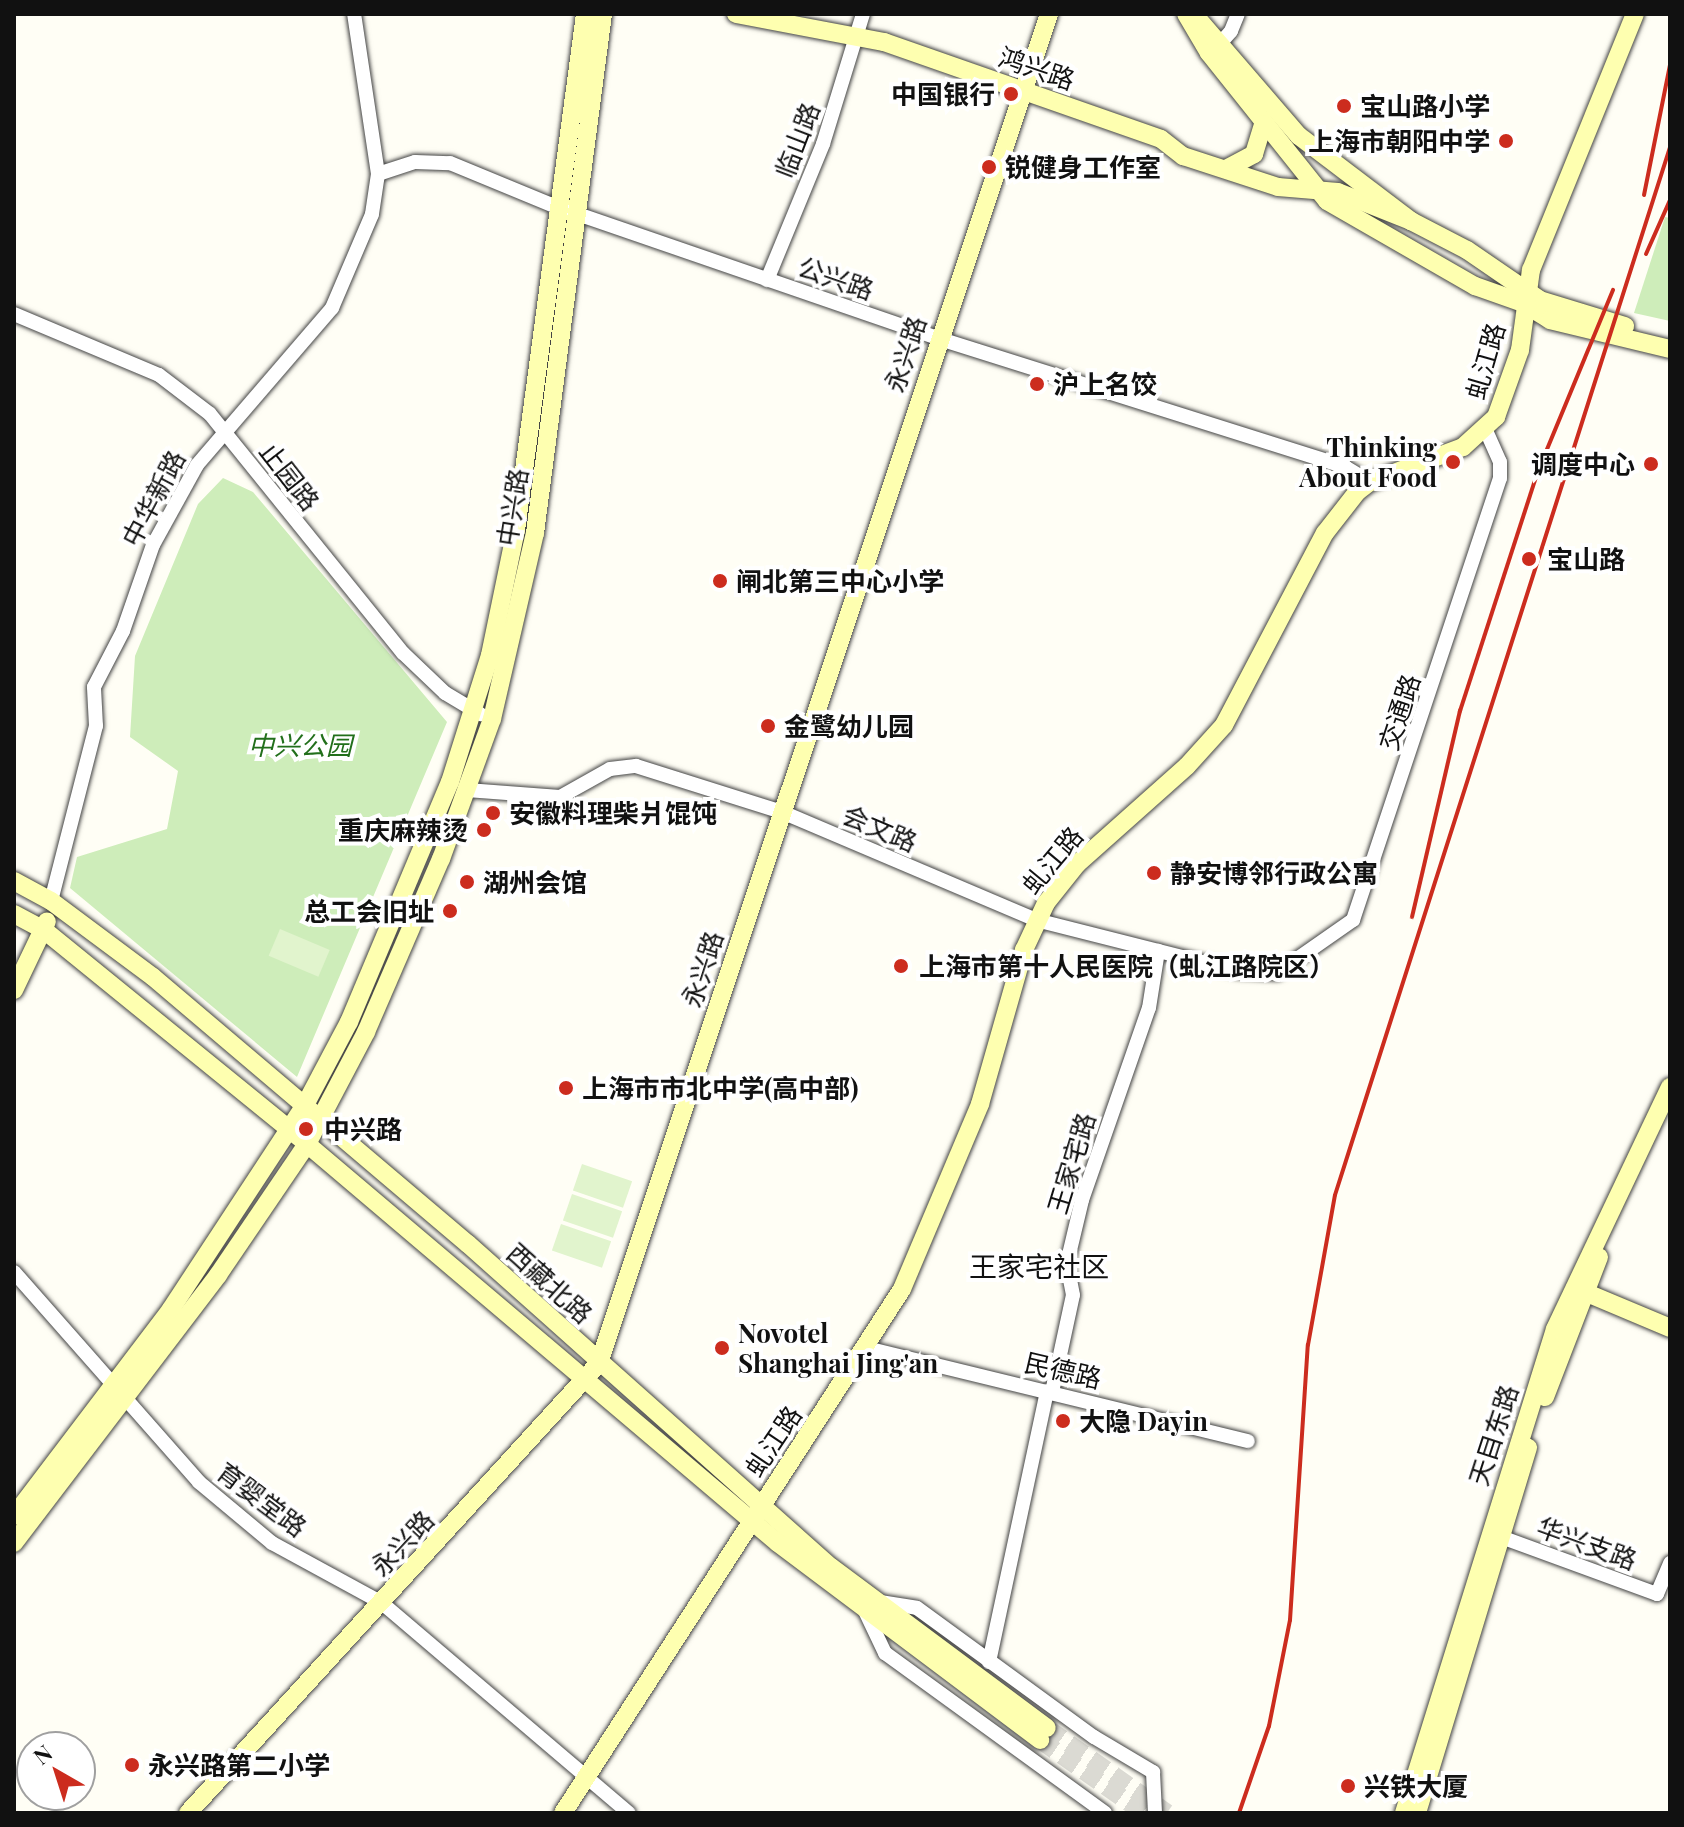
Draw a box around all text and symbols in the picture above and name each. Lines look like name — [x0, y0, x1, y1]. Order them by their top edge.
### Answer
street label: 鸿兴路 — [995, 41, 1079, 95]
place label: 中国银行 — [891, 78, 995, 110]
marker: 中国银行 — [1002, 85, 1020, 103]
place label: 宝山路小学 — [1360, 90, 1490, 122]
marker: 宝山路小学 — [1335, 97, 1353, 115]
street label: 临山路 — [768, 98, 826, 182]
place label: 上海市朝阳中学 — [1308, 125, 1490, 157]
marker: 上海市朝阳中学 — [1497, 132, 1515, 150]
place label: 锐健身工作室 — [1005, 151, 1161, 183]
marker: 锐健身工作室 — [980, 158, 998, 176]
street label: 公兴路 — [794, 251, 878, 305]
street label: 永兴路 — [878, 312, 932, 396]
street label: 虬江路 — [1459, 319, 1511, 403]
place label: 沪上名饺 — [1053, 368, 1157, 400]
marker: 沪上名饺 — [1028, 375, 1046, 393]
place label: Thinking About Food — [1299, 431, 1437, 492]
street label: 止园路 — [254, 436, 326, 516]
street label: 中华新路 — [115, 445, 191, 551]
place label: 调度中心 — [1531, 448, 1635, 480]
marker: Thinking About Food — [1444, 453, 1462, 471]
marker: 调度中心 — [1642, 455, 1660, 473]
street label: 中兴路 — [490, 466, 534, 548]
place label: 宝山路 — [1547, 543, 1625, 575]
marker: 宝山路 — [1518, 548, 1540, 570]
place label: 闸北第三中心小学 — [736, 565, 944, 597]
marker: 闸北第三中心小学 — [711, 572, 729, 590]
street label: 交通路 — [1372, 670, 1426, 754]
place label: 金鹭幼儿园 — [784, 710, 914, 742]
marker: 金鹭幼儿园 — [759, 717, 777, 735]
park label: 中兴公园 — [248, 729, 352, 761]
place label: 安徽料理柴爿馄饨 — [509, 797, 717, 829]
street label: 会文路 — [838, 798, 922, 858]
marker: 安徽料理柴爿馄饨 — [484, 804, 502, 822]
place label: 重庆麻辣烫 — [338, 814, 468, 846]
street label: 虬江路 — [1015, 820, 1089, 900]
marker: 重庆麻辣烫 — [475, 821, 493, 839]
place label: 静安博邻行政公寓 — [1170, 857, 1378, 889]
marker: 静安博邻行政公寓 — [1145, 864, 1163, 882]
place label: 湖州会馆 — [483, 866, 587, 898]
marker: 湖州会馆 — [458, 873, 476, 891]
place label: 总工会旧址 — [304, 895, 434, 927]
marker: 总工会旧址 — [441, 902, 459, 920]
street label: 永兴路 — [675, 927, 729, 1011]
place label: 上海市第十人民医院（虬江路院区） — [919, 950, 1335, 982]
marker: 上海市第十人民医院（虬江路院区） — [890, 955, 912, 977]
place label: 上海市市北中学(高中部) — [582, 1072, 859, 1104]
marker: 上海市市北中学(高中部) — [557, 1079, 575, 1097]
street label: 王家宅路 — [1041, 1109, 1101, 1217]
place label: 中兴路 — [324, 1113, 402, 1145]
marker: 中兴路 — [295, 1118, 317, 1140]
street label: 西藏北路 — [501, 1237, 599, 1329]
district label: 王家宅社区 — [969, 1249, 1109, 1283]
place label: Novotel Shanghai Jing'an — [738, 1317, 938, 1378]
marker: Novotel Shanghai Jing'an — [713, 1339, 731, 1357]
street label: 民德路 — [1021, 1346, 1105, 1394]
street label: 天目东路 — [1462, 1381, 1524, 1489]
street label: 虬江路 — [738, 1400, 808, 1482]
place label: 大隐 Dayin — [1079, 1405, 1208, 1437]
marker: 大隐 Dayin — [1054, 1412, 1072, 1430]
street label: 育婴堂路 — [211, 1455, 313, 1543]
street label: 永兴路 — [364, 1504, 440, 1582]
street label: 华兴支路 — [1533, 1511, 1641, 1575]
north arrow — [16, 1731, 96, 1811]
text: N — [27, 1737, 58, 1771]
place label: 永兴路第二小学 — [148, 1749, 330, 1781]
marker: 永兴路第二小学 — [123, 1756, 141, 1774]
place label: 兴铁大厦 — [1364, 1770, 1468, 1802]
marker: 兴铁大厦 — [1339, 1777, 1357, 1795]

